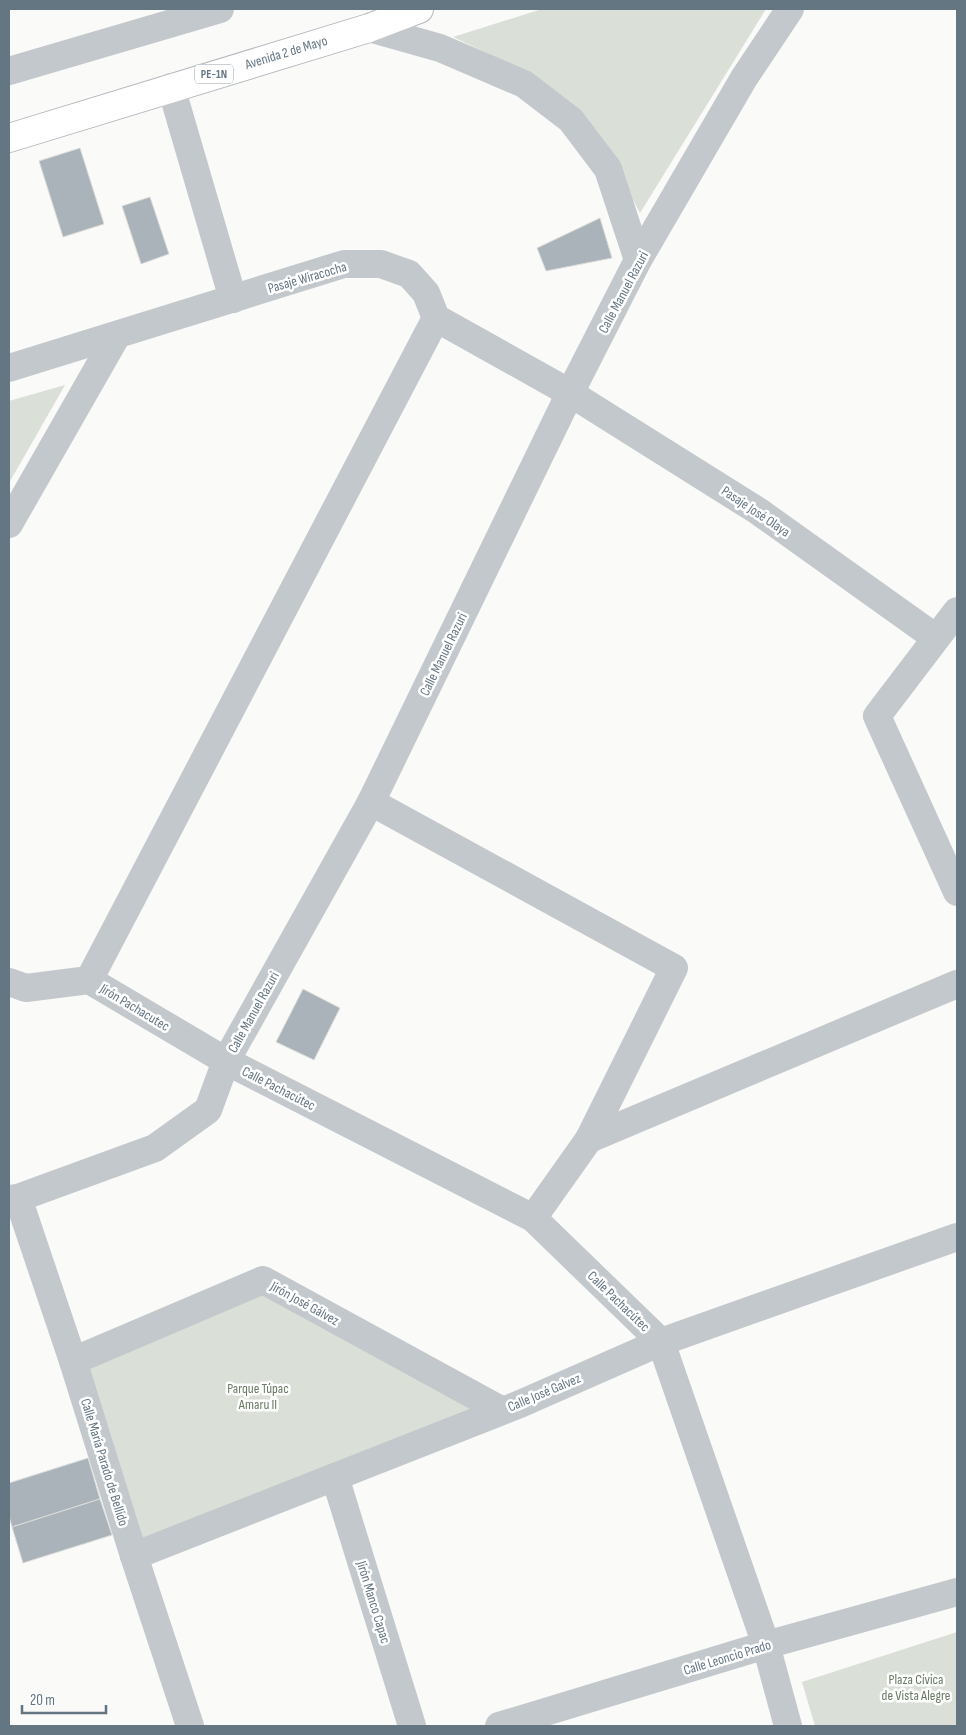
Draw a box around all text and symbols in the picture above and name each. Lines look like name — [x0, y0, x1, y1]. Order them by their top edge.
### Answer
street label: Avenida 2 de Mayo — [242, 32, 330, 73]
road number: PE-1N — [195, 64, 233, 84]
street label: Calle Manuel Razuri — [595, 248, 652, 336]
street label: Pasaje Wiracocha — [266, 258, 348, 297]
street label: Pasaje José Olaya — [718, 482, 793, 540]
street label: Calle Manuel Razuri — [416, 610, 471, 698]
street label: Calle Manuel Razuri — [224, 969, 283, 1056]
street label: Jirón Pachacutec — [96, 979, 173, 1035]
street label: Calle Pachacútec — [239, 1063, 318, 1114]
street label: Calle Pachacútec — [584, 1267, 653, 1335]
street label: Jirón José Gálvez — [267, 1277, 342, 1329]
street label: Calle José Galvez — [505, 1370, 583, 1415]
park label: Parque Túpac Amaru II — [227, 1380, 289, 1413]
street label: Calle María Parado de Bellido — [77, 1396, 132, 1528]
street label: Jirón Manco Capac — [353, 1558, 394, 1645]
street label: Calle Leoncio Prado — [681, 1636, 773, 1679]
park label: Plaza Cívica de Vista Alegre — [882, 1671, 950, 1704]
scale bar — [22, 1682, 106, 1714]
text: 20 m — [30, 1691, 55, 1710]

